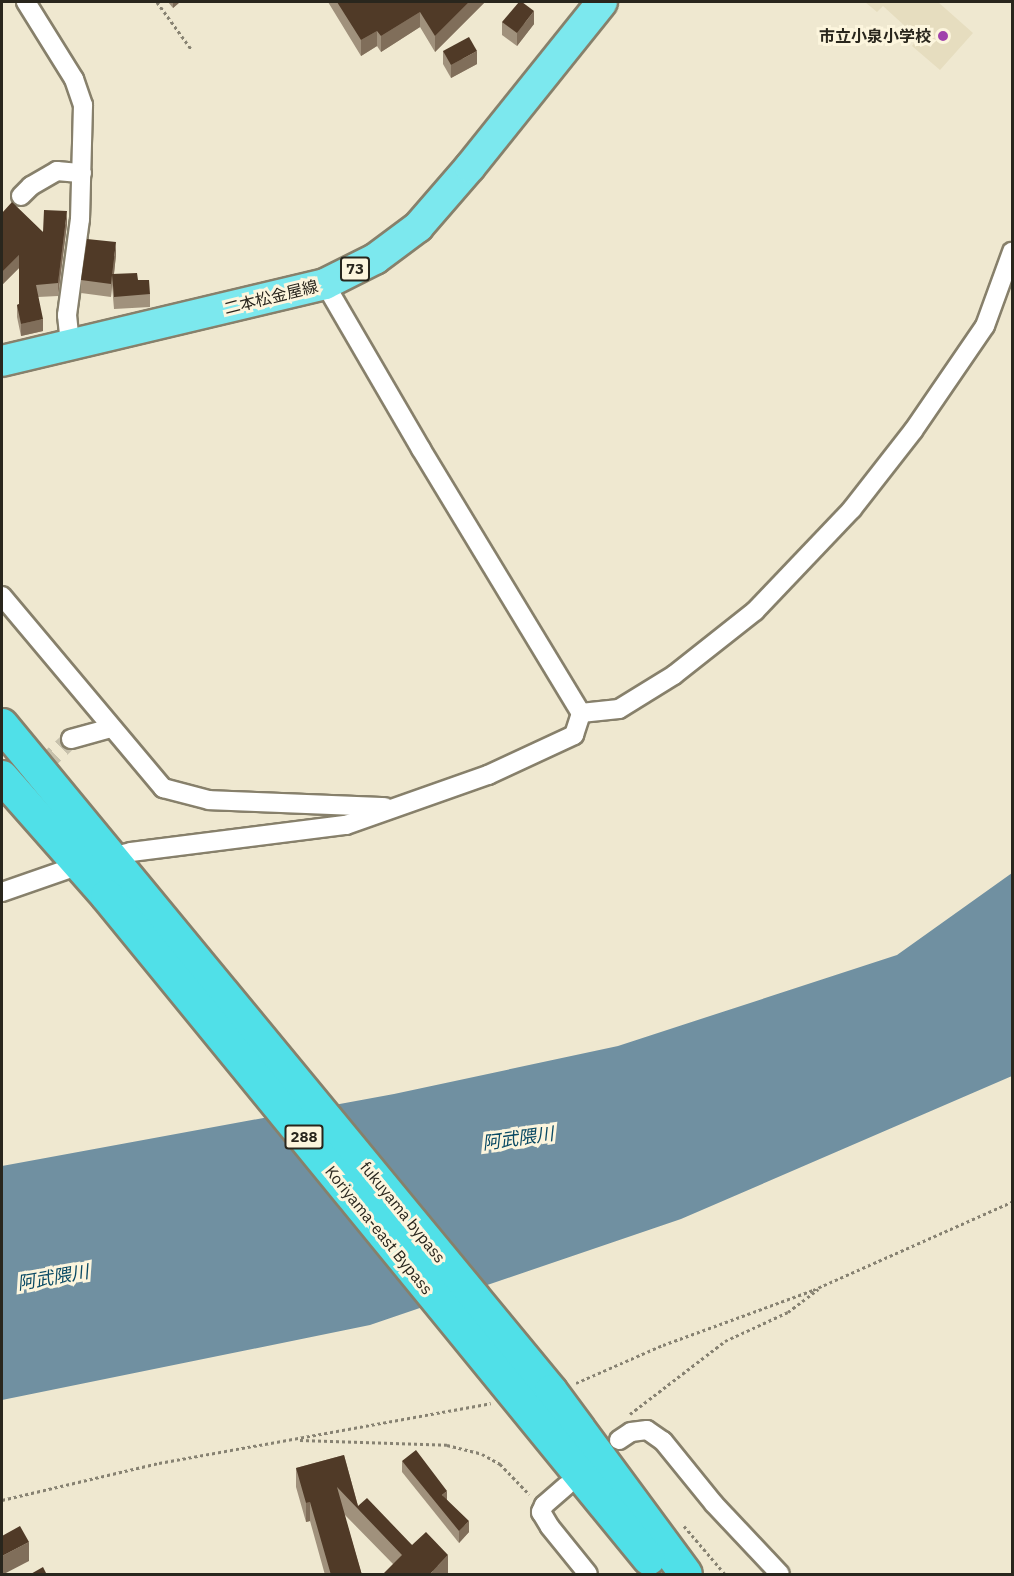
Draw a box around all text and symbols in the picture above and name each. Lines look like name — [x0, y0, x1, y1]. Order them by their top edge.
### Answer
place label: 市立小泉小学校 — [819, 26, 931, 46]
marker: 市立小泉小学校 — [936, 29, 950, 43]
road number: 73 — [340, 257, 370, 281]
street label: 二本松金屋線 — [222, 276, 320, 318]
water label: 阿武隈川 — [481, 1123, 555, 1155]
road number: 288 — [284, 1125, 324, 1149]
street label: fukuyama bypass — [356, 1157, 450, 1267]
street label: Koriyama-east Bypass — [321, 1162, 437, 1298]
water label: 阿武隈川 — [16, 1261, 90, 1295]

